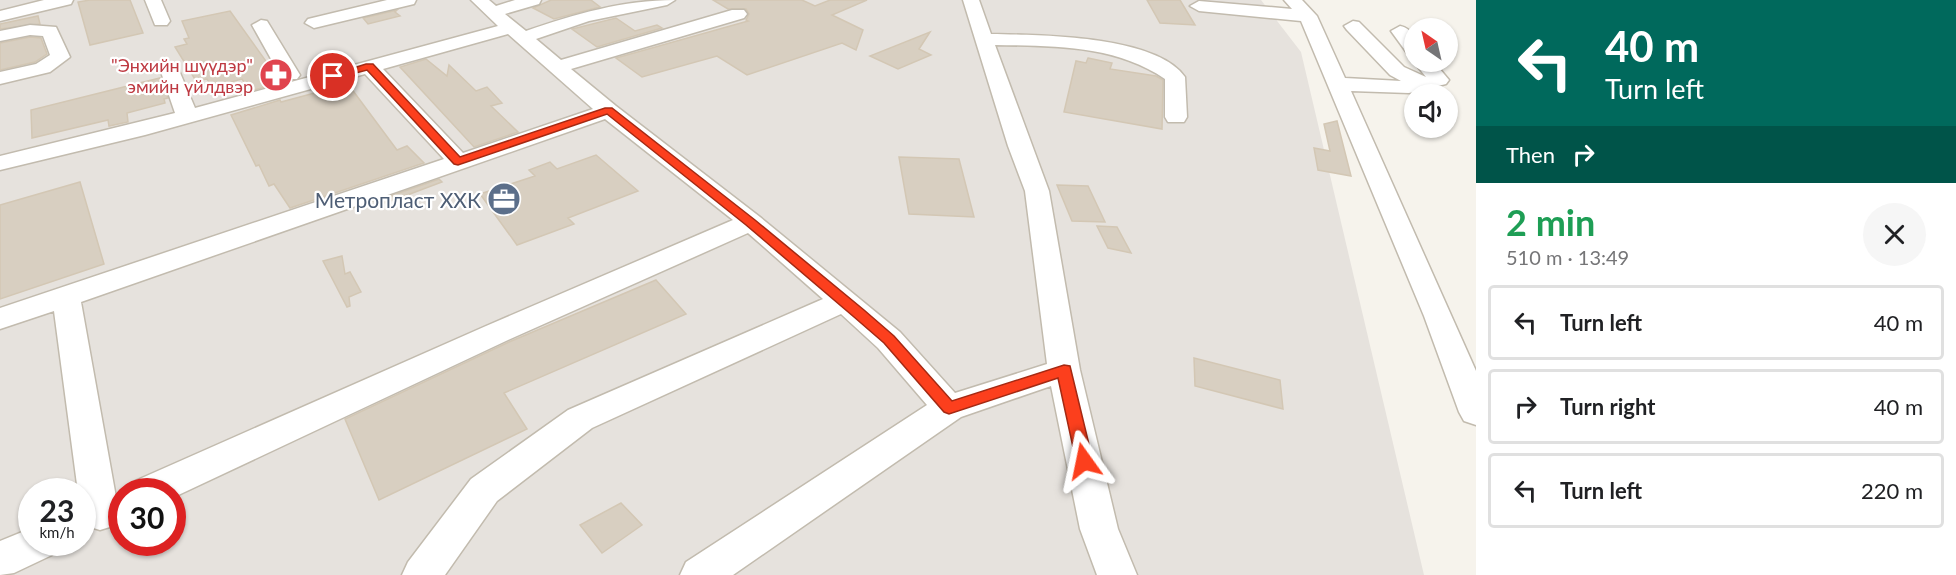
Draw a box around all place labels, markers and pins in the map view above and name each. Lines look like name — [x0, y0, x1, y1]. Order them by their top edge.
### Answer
pin — [307, 50, 358, 101]
place label: "Энхийн шүүдэр" эмийн үйлдвэр — [111, 54, 253, 97]
pharmacy icon: "Энхийн шүүдэр" эмийн үйлдвэр — [258, 57, 294, 93]
office icon: Метропласт ХХК — [486, 181, 522, 217]
place label: Метропласт ХХК — [315, 187, 481, 212]

